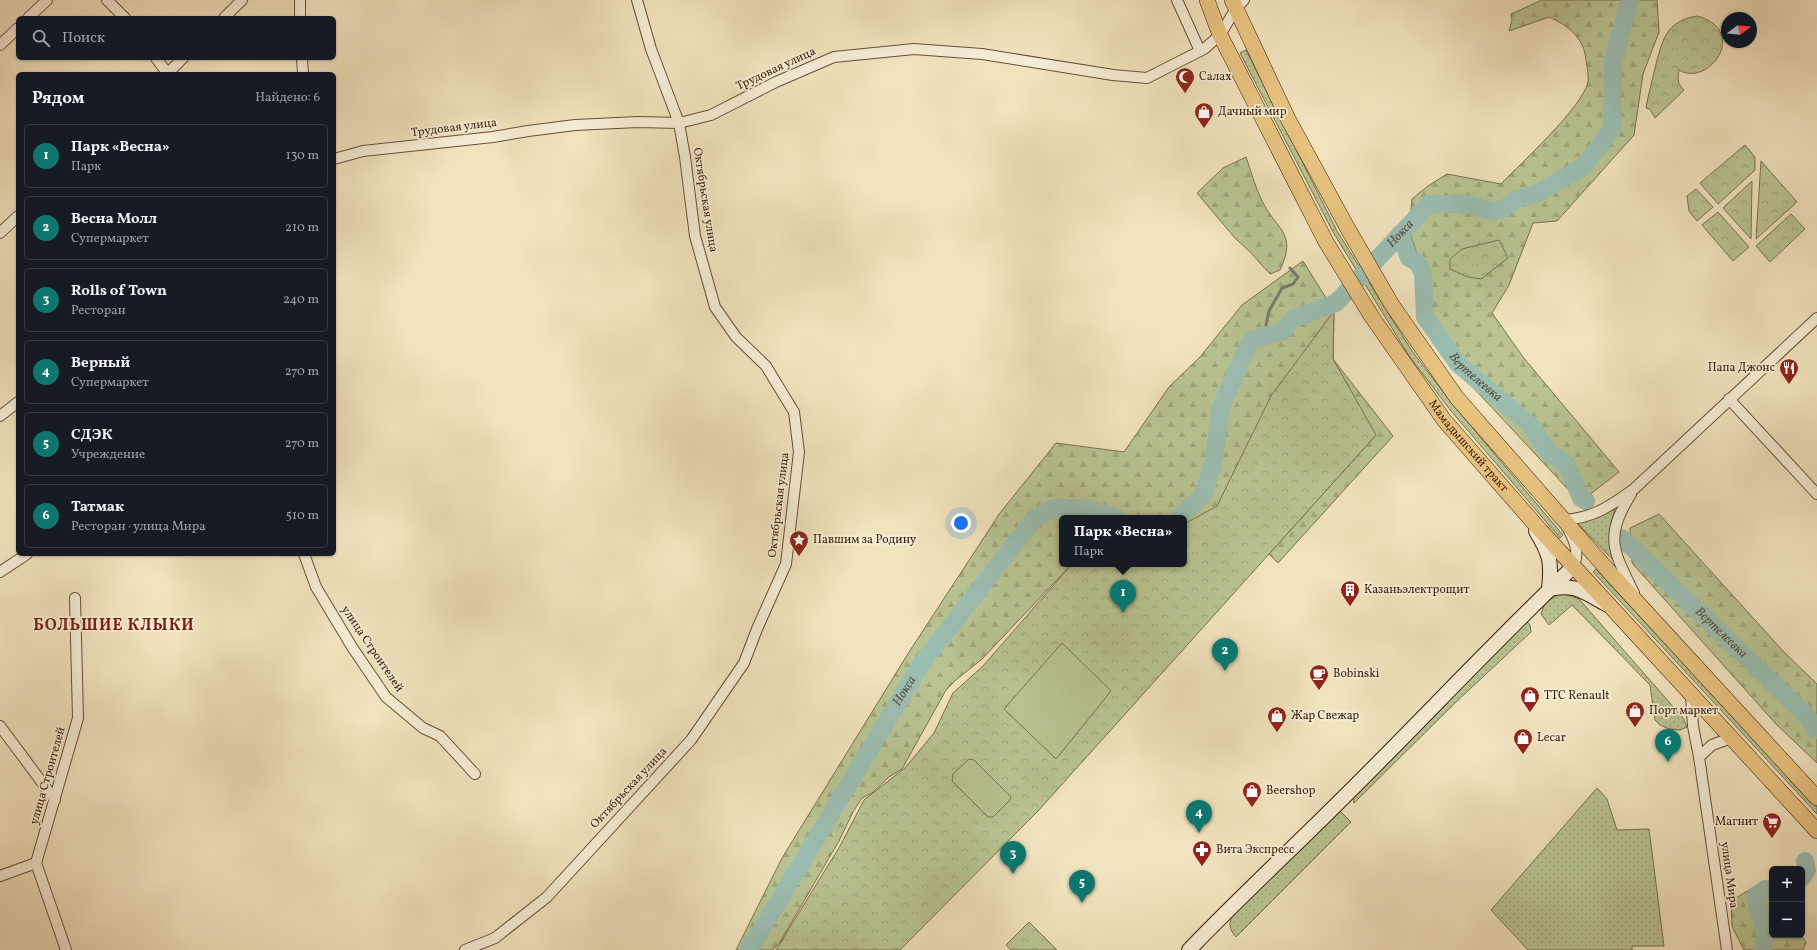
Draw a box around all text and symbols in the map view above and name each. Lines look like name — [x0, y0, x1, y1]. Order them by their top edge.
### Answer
north arrow — [1721, 12, 1757, 48]
search box — [16, 16, 336, 60]
icon: search — [30, 27, 52, 49]
text: Поиск — [62, 28, 105, 49]
street label: Трудовая улица — [733, 43, 819, 95]
mosque icon: Салах — [1174, 66, 1196, 94]
place label: Салах — [1199, 69, 1231, 85]
text: Рядом — [32, 87, 85, 110]
text: Найдено: 6 — [255, 89, 320, 107]
shop icon: Дачный мир — [1193, 101, 1215, 129]
place label: Дачный мир — [1218, 104, 1287, 120]
street label: Трудовая улица — [410, 115, 498, 141]
text: Парк «Весна» — [71, 137, 170, 158]
street label: Октябрьская улица — [689, 146, 721, 254]
text: 1 — [43, 147, 49, 165]
text: 130 m — [286, 147, 319, 165]
text: Парк — [71, 158, 101, 176]
text: Весна Молл — [71, 209, 157, 230]
water label: Нокса — [1383, 216, 1418, 252]
text: 2 — [43, 219, 49, 237]
text: 210 m — [285, 219, 319, 237]
text: Супермаркет — [71, 230, 149, 248]
text: Rolls of Town — [71, 281, 167, 302]
text: 3 — [43, 291, 49, 309]
text: 240 m — [283, 291, 319, 309]
text: Ресторан — [71, 302, 126, 320]
water label: Вертелеевка — [1444, 349, 1506, 406]
text: Верный — [71, 353, 130, 374]
restaurant icon: Папа Джонс — [1778, 357, 1800, 385]
place label: Папа Джонс — [1708, 360, 1775, 376]
text: 4 — [42, 363, 50, 381]
text: 270 m — [285, 363, 319, 381]
text: Супермаркет — [71, 374, 149, 392]
street label: Мамадышский тракт — [1424, 397, 1512, 496]
text: СДЭК — [71, 425, 112, 446]
text: 5 — [43, 435, 49, 453]
text: 270 m — [285, 435, 319, 453]
text: Учреждение — [71, 446, 145, 464]
street label: Октябрьская улица — [765, 451, 793, 559]
text: Татмак — [71, 497, 124, 518]
text: 6 — [42, 507, 50, 525]
text: 510 m — [286, 507, 319, 525]
your location — [951, 513, 971, 533]
popup — [1059, 515, 1187, 567]
text: Ресторан · улица Мира — [71, 518, 206, 536]
text: Парк «Весна» — [1074, 522, 1172, 543]
place icon: Павшим за Родину — [788, 529, 810, 557]
place label: Павшим за Родину — [813, 532, 917, 548]
text: Парк — [1074, 543, 1104, 561]
building icon: Казаньэлектрощит — [1339, 579, 1361, 607]
pin: 1 — [1110, 580, 1136, 613]
place label: Казаньэлектрощит — [1364, 582, 1469, 598]
street label: улица Строителей — [337, 603, 407, 695]
water label: Вертелеевка — [1690, 603, 1751, 663]
district label: БОЛЬШИЕ КЛЫКИ — [33, 615, 195, 637]
pin: 2 — [1212, 638, 1238, 671]
cafe icon: Bobinski — [1308, 663, 1330, 691]
place label: Bobinski — [1333, 666, 1380, 682]
water label: Нокса — [889, 673, 921, 710]
shop icon: ТТС Renault — [1519, 685, 1541, 713]
place label: ТТС Renault — [1544, 688, 1610, 704]
shop icon: Порт маркет — [1624, 700, 1646, 728]
place label: Порт маркет — [1649, 703, 1718, 719]
shop icon: Жар Свежар — [1266, 705, 1288, 733]
place label: Жар Свежар — [1291, 708, 1359, 724]
street label: улица Строителей — [26, 725, 70, 827]
shop icon: Lecar — [1512, 727, 1534, 755]
pin: 6 — [1655, 729, 1681, 762]
place label: Lecar — [1537, 730, 1566, 746]
street label: Октябрьская улица — [587, 744, 671, 832]
shop icon: Beershop — [1241, 780, 1263, 808]
place label: Beershop — [1266, 783, 1316, 799]
pin: 4 — [1186, 800, 1212, 833]
supermarket icon: Магнит — [1761, 811, 1783, 839]
place label: Магнит — [1715, 814, 1758, 830]
pharmacy icon: Вита Экспресс — [1191, 839, 1213, 867]
pin: 3 — [1000, 841, 1026, 874]
street label: улица Мира — [1716, 841, 1742, 909]
place label: Вита Экспресс — [1216, 842, 1294, 858]
map controls — [1769, 866, 1805, 938]
button: + — [1769, 866, 1805, 902]
pin: 5 — [1069, 870, 1095, 903]
button: − — [1769, 902, 1805, 938]

